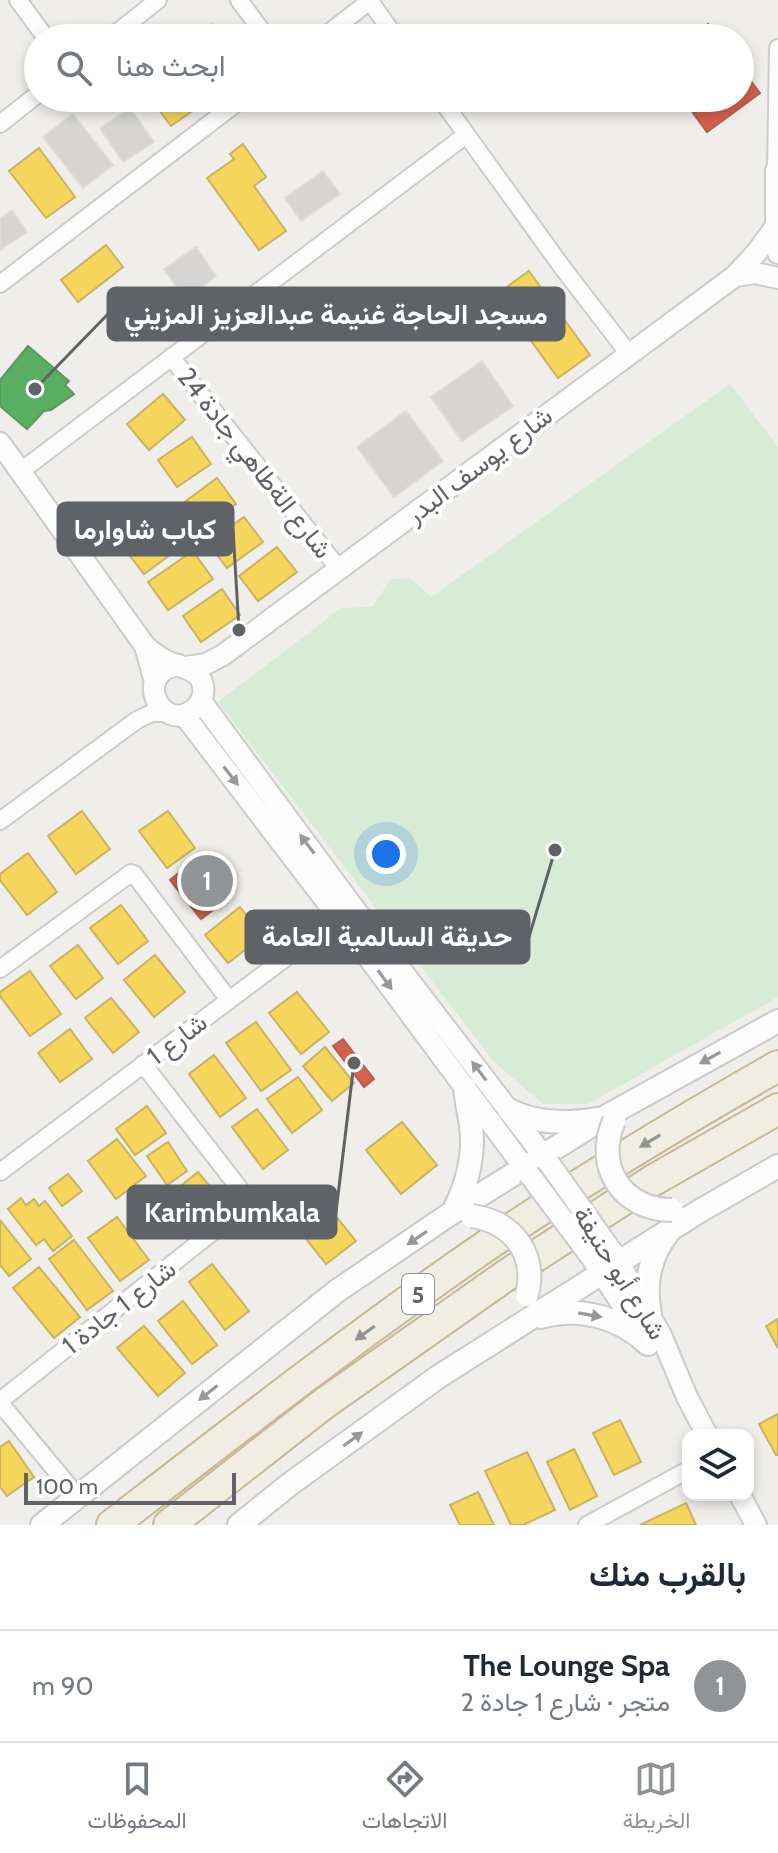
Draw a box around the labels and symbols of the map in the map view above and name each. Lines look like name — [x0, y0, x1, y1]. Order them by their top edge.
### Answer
callout: مسجد الحاجة غنيمة عبدالعزيز المزيني — [108, 288, 564, 340]
text: مسجد الحاجة غنيمة عبدالعزيز المزيني — [124, 297, 548, 338]
street label: شارع الةطاهي جادة 24 — [167, 361, 339, 568]
street label: شارع يوسف البدر — [399, 400, 560, 533]
callout: كباب شاوارما — [58, 503, 233, 555]
text: كباب شاوارما — [74, 512, 216, 547]
one-way arrow — [222, 766, 239, 787]
one-way arrow — [299, 834, 315, 855]
your location — [366, 834, 406, 874]
pin: 1 — [181, 851, 233, 911]
callout: حديقة السالمية العامة — [246, 911, 529, 963]
text: حديقة السالمية العامة — [262, 919, 512, 953]
one-way arrow — [377, 970, 393, 991]
street label: شارع 1 — [141, 1006, 214, 1073]
one-way arrow — [698, 1051, 721, 1065]
one-way arrow — [471, 1061, 487, 1081]
one-way arrow — [639, 1134, 661, 1148]
callout: Karimbumkala — [128, 1186, 336, 1238]
text: Karimbumkala — [144, 1195, 320, 1229]
street label: شارع أبو حنيفة — [565, 1200, 674, 1347]
one-way arrow — [406, 1230, 427, 1245]
street label: شارع 1 جادة 1 — [56, 1253, 184, 1363]
road number: 5 — [402, 1274, 434, 1314]
one-way arrow — [578, 1309, 603, 1322]
one-way arrow — [354, 1325, 375, 1340]
one-way arrow — [198, 1384, 218, 1401]
one-way arrow — [342, 1432, 363, 1447]
scale bar — [24, 1469, 236, 1505]

